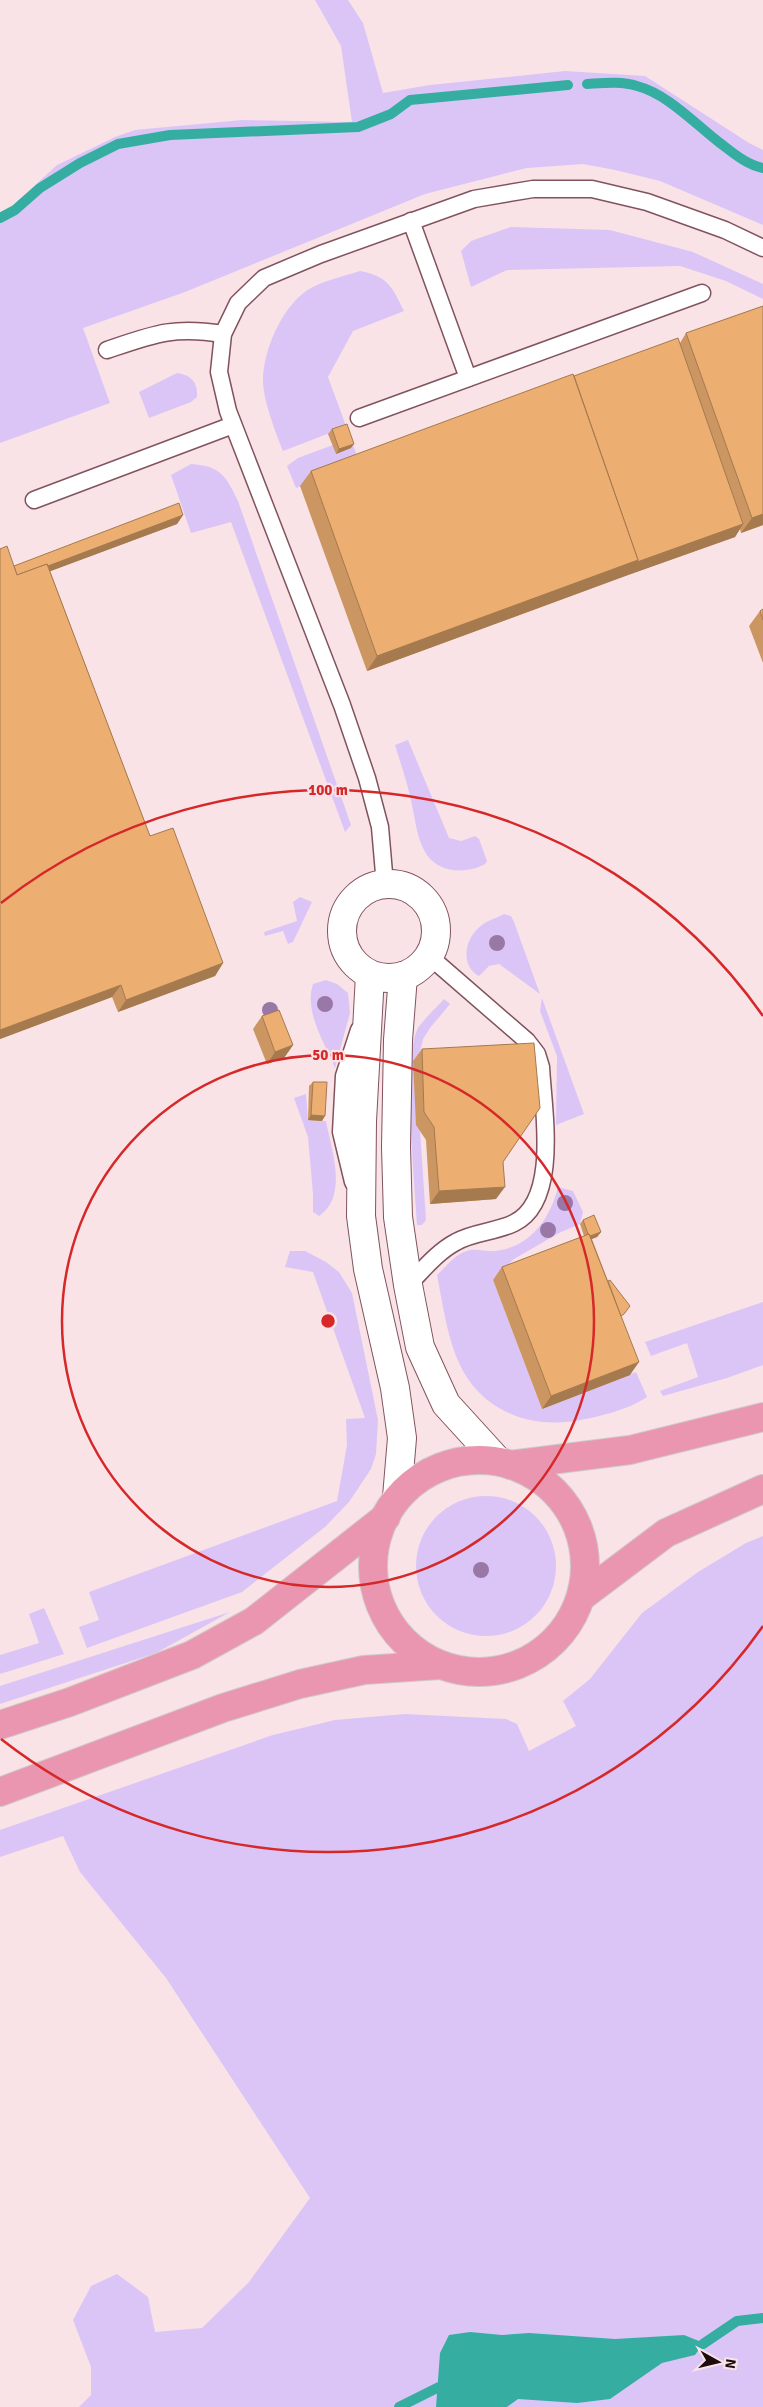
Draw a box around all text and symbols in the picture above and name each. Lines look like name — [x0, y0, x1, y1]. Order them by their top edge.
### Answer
text: 100 m — [308, 781, 348, 799]
text: 50 m — [312, 1046, 344, 1064]
centre of rings — [319, 1312, 337, 1330]
north arrow — [693, 2337, 743, 2387]
text: N — [721, 2358, 739, 2370]

